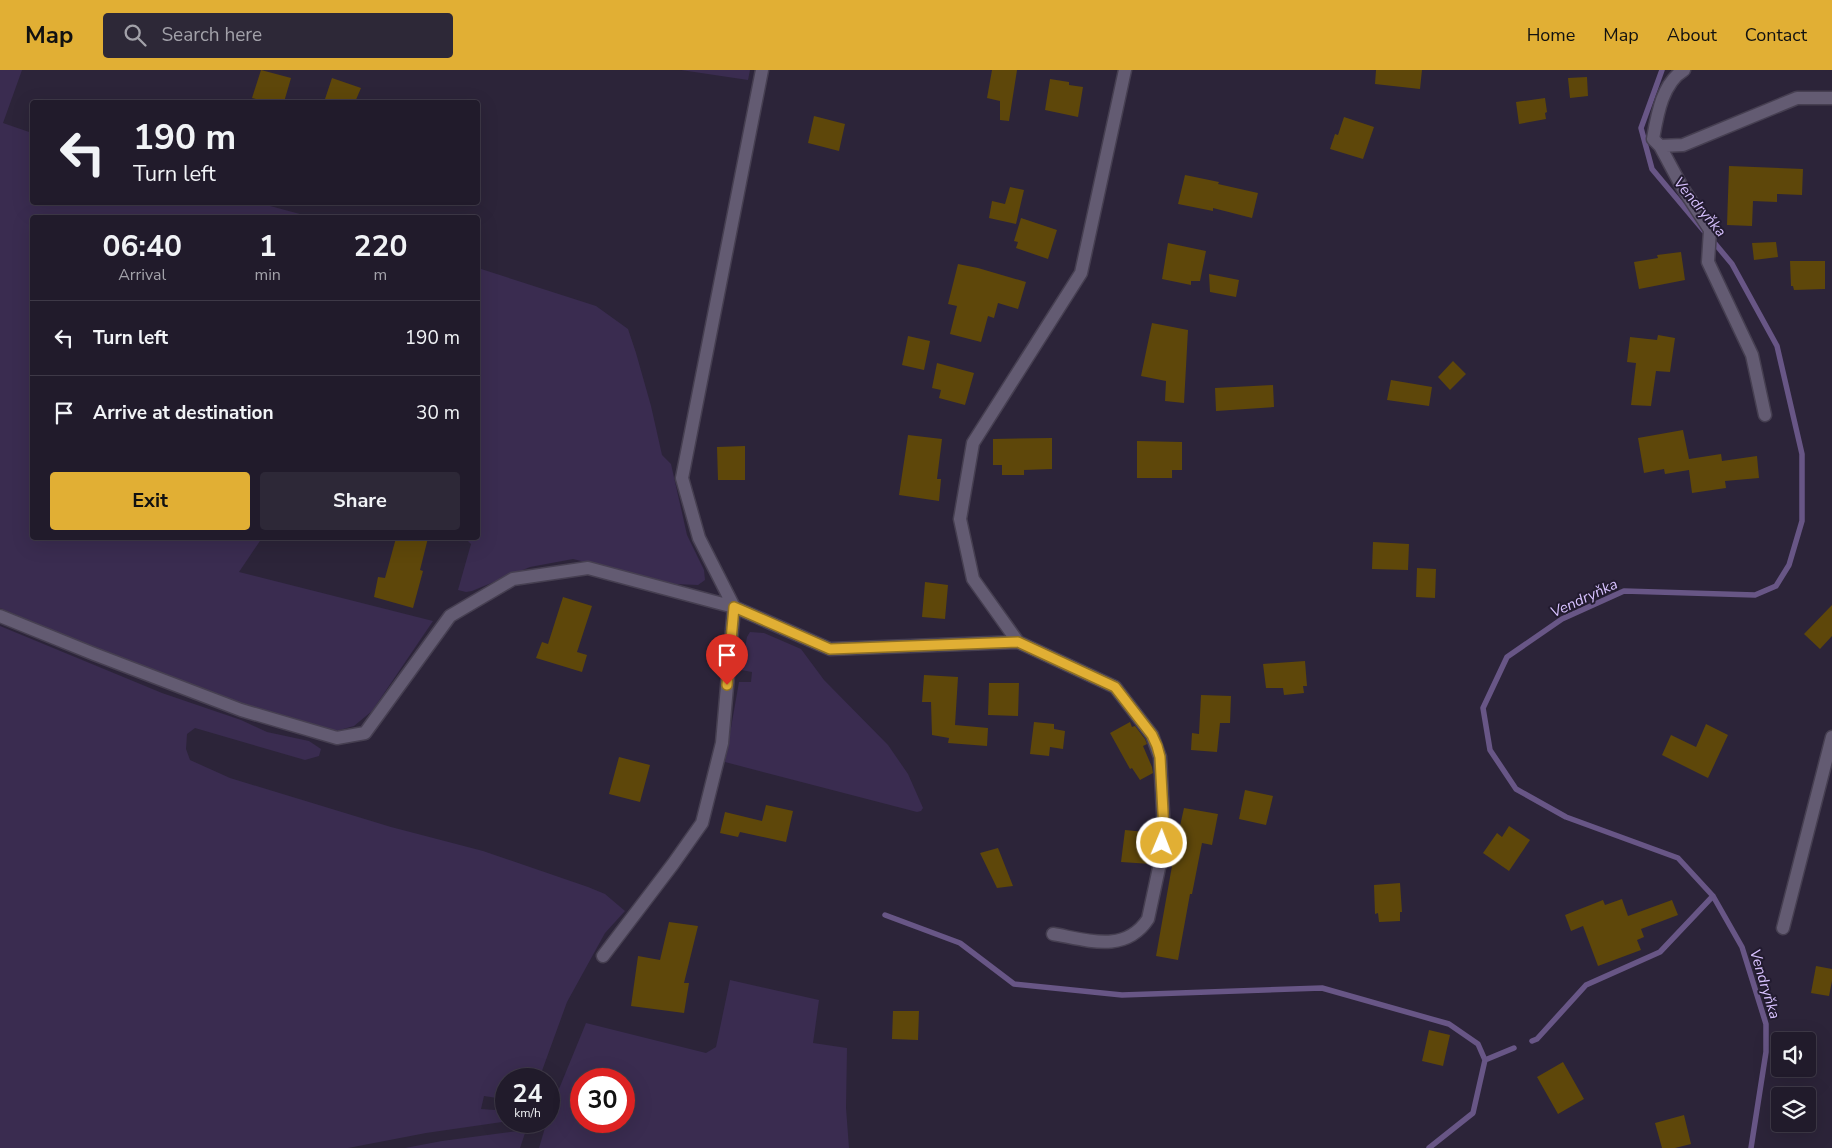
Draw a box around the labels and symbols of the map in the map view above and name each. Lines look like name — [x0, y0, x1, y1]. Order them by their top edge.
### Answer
water label: Vendryňka — [1669, 173, 1731, 241]
water label: Vendryňka — [1547, 574, 1621, 622]
pin — [706, 634, 748, 685]
position arrow — [1135, 816, 1187, 868]
water label: Vendryňka — [1745, 947, 1785, 1021]
speed limit sign: 30 — [570, 1068, 635, 1133]

